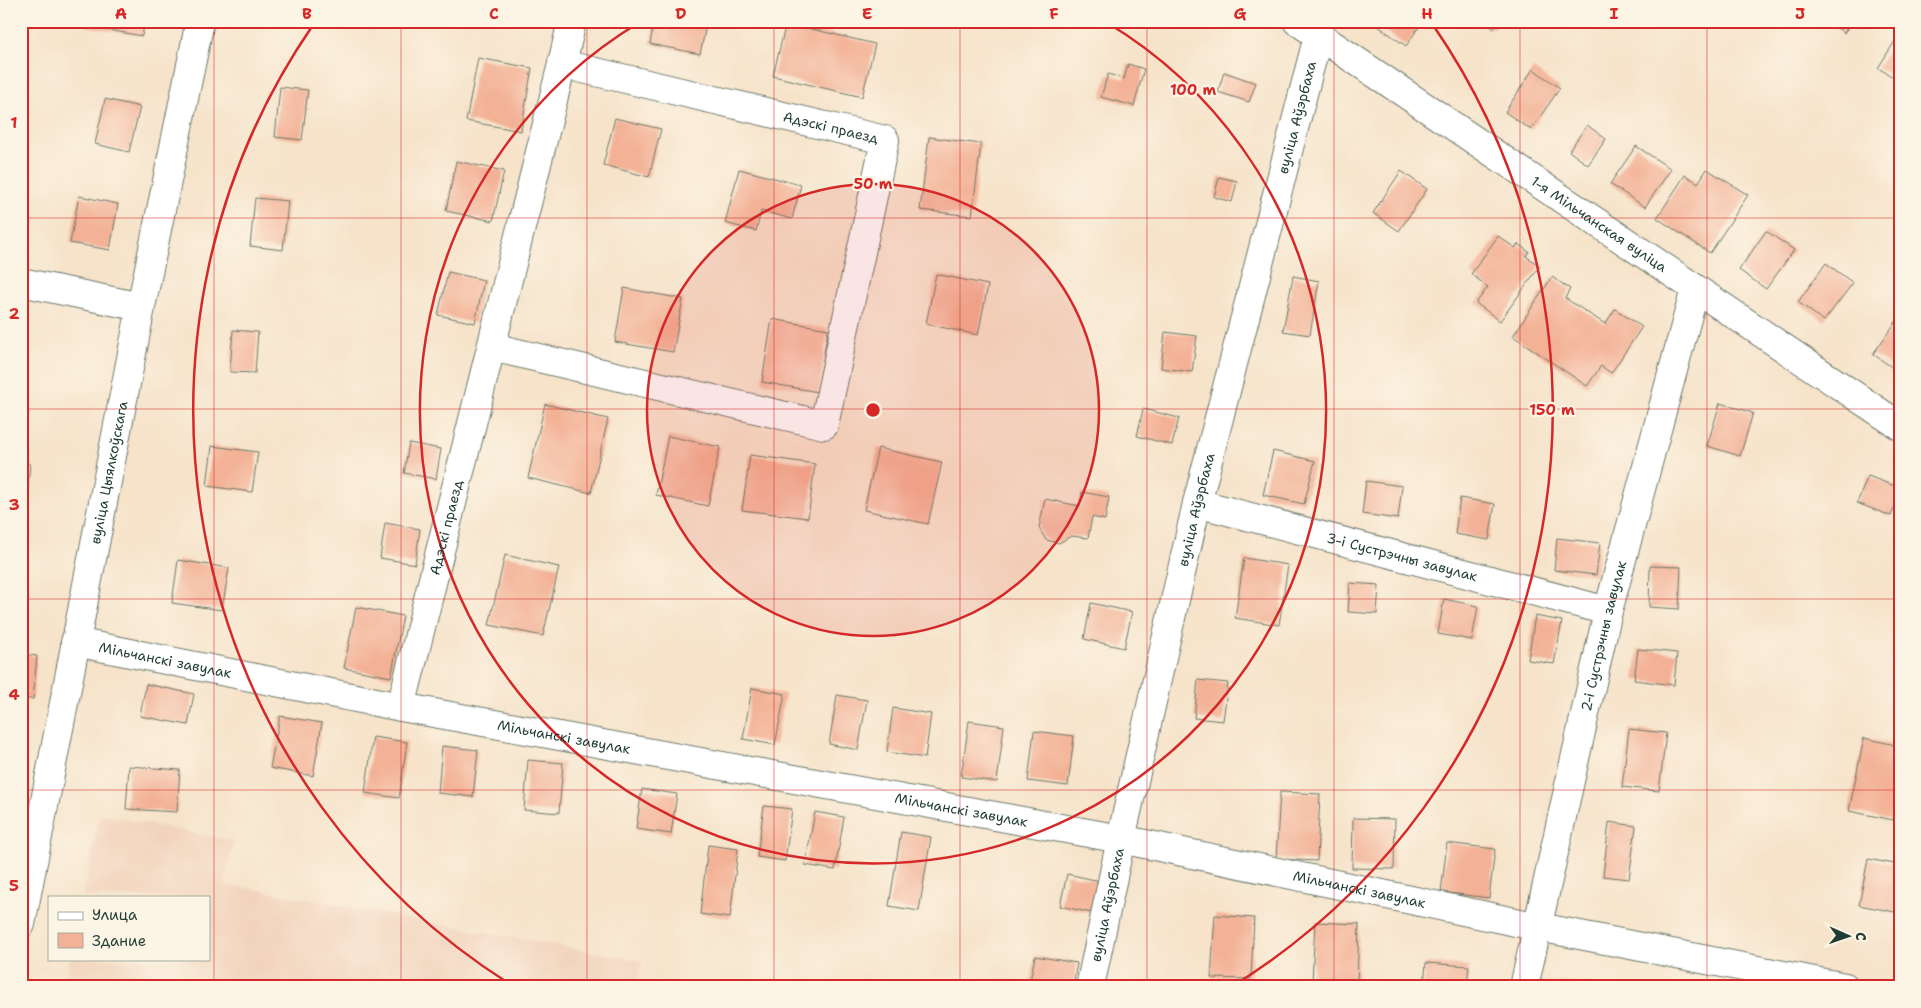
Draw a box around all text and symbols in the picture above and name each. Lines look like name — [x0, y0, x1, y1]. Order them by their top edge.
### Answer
text: A — [115, 3, 127, 24]
text: B — [302, 3, 312, 24]
text: C — [489, 3, 499, 24]
text: D — [675, 3, 687, 24]
text: E — [862, 3, 872, 24]
text: F — [1049, 3, 1059, 24]
text: G — [1234, 3, 1247, 24]
text: H — [1421, 3, 1433, 24]
text: I — [1610, 3, 1619, 24]
text: J — [1795, 3, 1805, 24]
street label: вуліца Аўэрбаха — [1274, 59, 1320, 176]
text: 100 m — [1170, 80, 1216, 100]
street label: Адэскі праезд — [781, 107, 880, 147]
text: 1 — [10, 112, 18, 133]
street label: 1-я Мільчанская вуліца — [1528, 172, 1671, 276]
text: 50 m — [854, 174, 893, 194]
text: 2 — [8, 303, 20, 324]
street label: вуліца Цыялкоўскага — [86, 399, 132, 545]
text: 150 m — [1529, 400, 1575, 420]
centre of rings — [864, 401, 882, 419]
street label: вуліца Аўэрбаха — [1174, 451, 1219, 568]
street label: Адэскі праезд — [425, 478, 467, 577]
text: 3 — [8, 494, 20, 515]
street label: 3-і Сустрэчны завулак — [1325, 528, 1480, 585]
street label: 2-і Сустрэчны завулак — [1577, 558, 1630, 713]
street label: Мільчанскі завулак — [97, 638, 234, 682]
text: 4 — [8, 684, 20, 705]
street label: Мільчанскі завулак — [496, 716, 632, 758]
street label: Мільчанскі завулак — [893, 789, 1030, 831]
street label: вуліца Аўэрбаха — [1087, 846, 1128, 963]
street label: Мільчанскі завулак — [1292, 866, 1428, 912]
text: 5 — [9, 875, 19, 896]
legend — [48, 896, 210, 960]
text: Улица — [92, 905, 138, 925]
north arrow — [1824, 910, 1874, 960]
text: Здание — [92, 931, 146, 951]
text: С — [1852, 932, 1870, 941]

